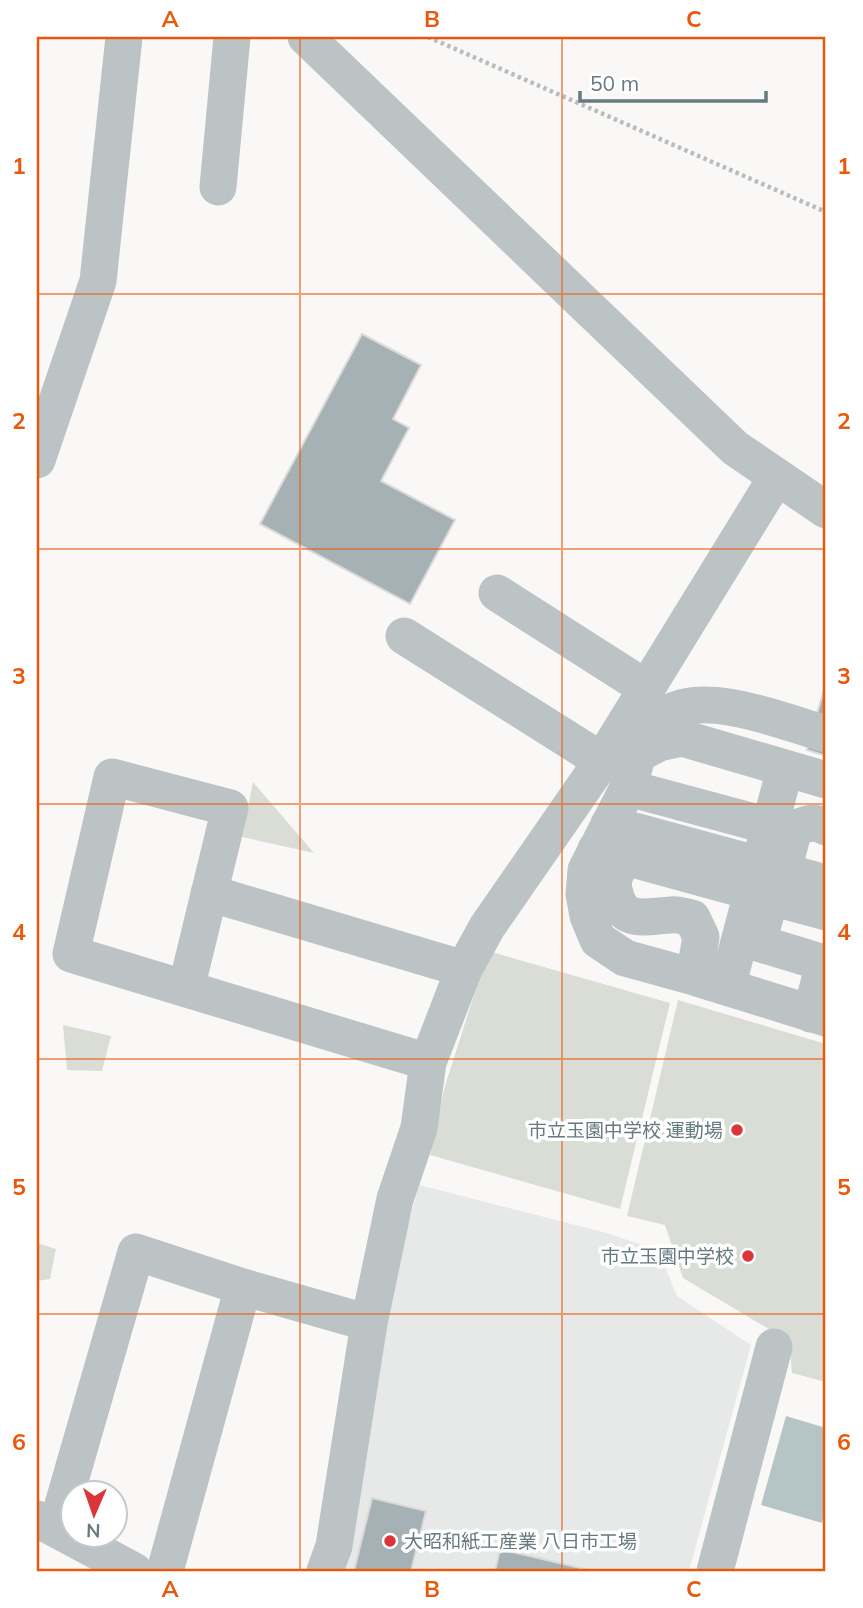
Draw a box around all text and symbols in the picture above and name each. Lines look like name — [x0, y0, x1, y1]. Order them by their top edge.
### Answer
text: A — [161, 4, 179, 33]
text: B — [424, 4, 440, 33]
text: C — [686, 4, 702, 33]
scale bar — [580, 60, 765, 104]
text: 50 m — [590, 70, 639, 96]
text: 1 — [12, 151, 26, 180]
text: 1 — [837, 151, 851, 180]
text: 2 — [12, 406, 26, 435]
text: 2 — [837, 406, 851, 435]
text: 3 — [12, 661, 26, 690]
text: 3 — [837, 661, 851, 690]
text: 4 — [12, 917, 26, 946]
text: 4 — [837, 917, 851, 946]
place label: 市立玉園中学校 運動場 — [528, 1118, 723, 1142]
marker: 市立玉園中学校 運動場 — [729, 1122, 745, 1138]
text: 5 — [12, 1172, 26, 1201]
text: 5 — [837, 1172, 851, 1201]
place label: 市立玉園中学校 — [601, 1244, 734, 1268]
marker: 市立玉園中学校 — [740, 1248, 756, 1264]
text: 6 — [12, 1427, 26, 1456]
text: 6 — [837, 1427, 851, 1456]
north arrow — [60, 1478, 130, 1548]
text: N — [86, 1519, 101, 1543]
place label: 大昭和紙工産業 八日市工場 — [404, 1529, 637, 1553]
marker: 大昭和紙工産業 八日市工場 — [382, 1533, 398, 1549]
text: A — [161, 1574, 179, 1603]
text: B — [424, 1574, 440, 1603]
text: C — [686, 1574, 702, 1603]

